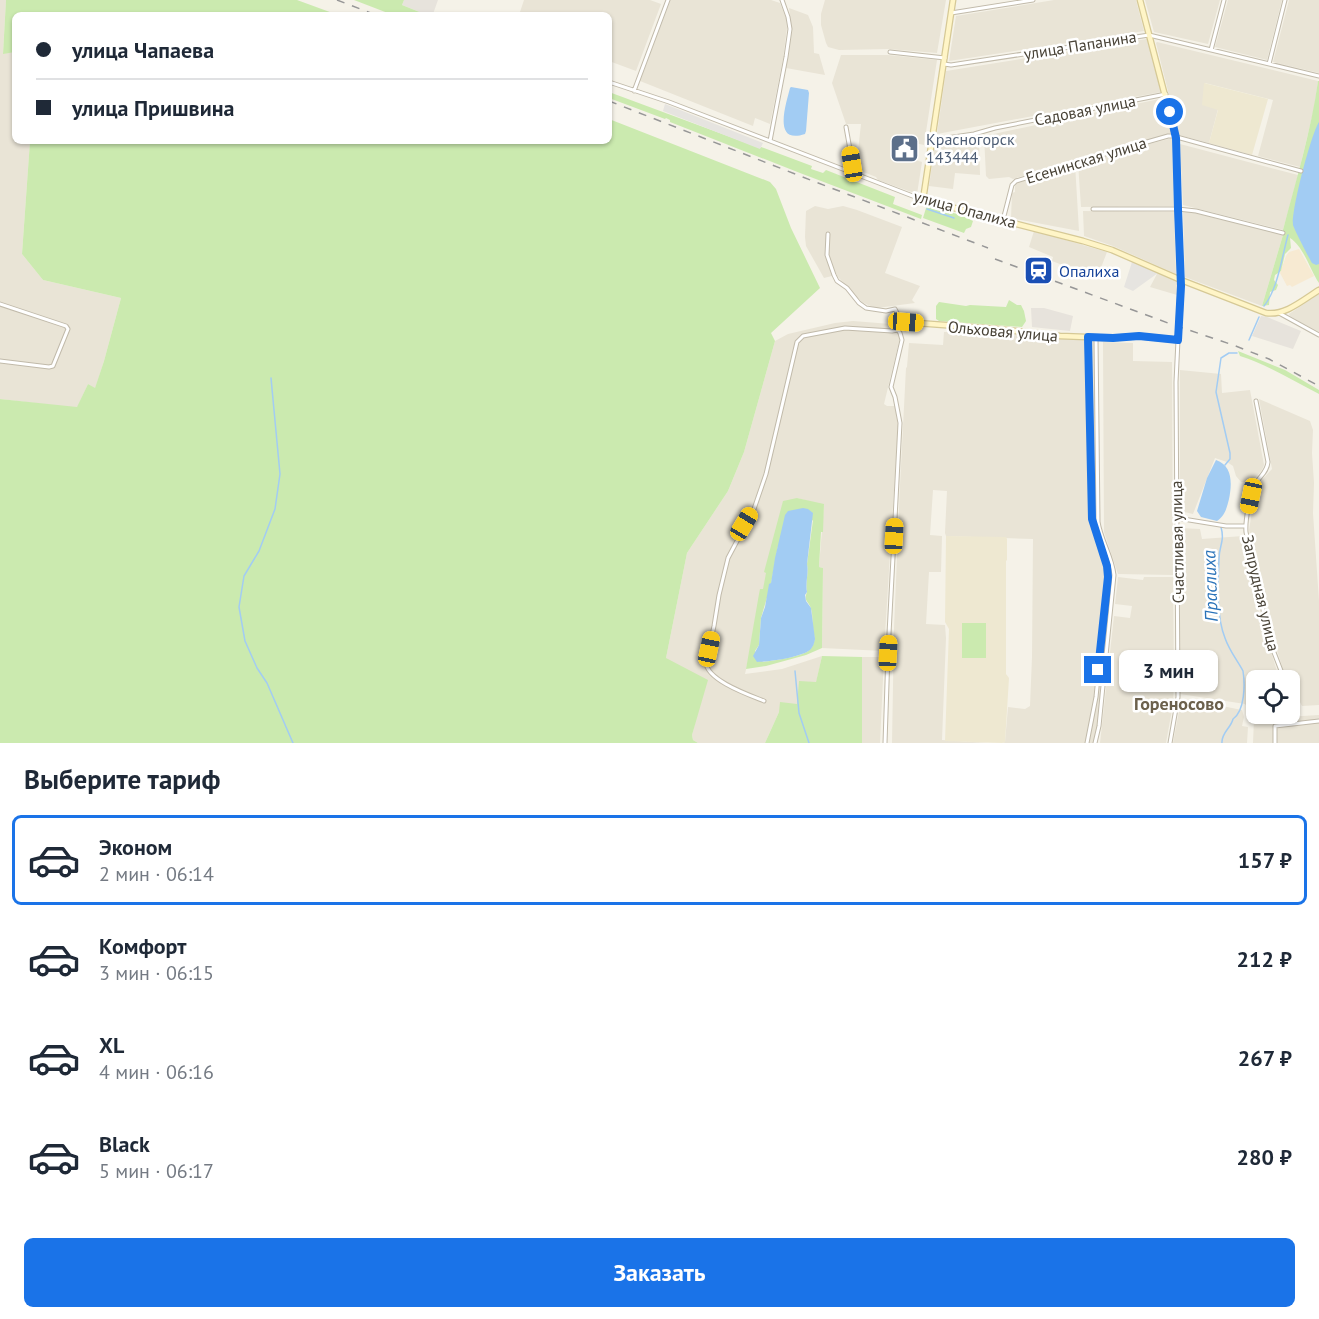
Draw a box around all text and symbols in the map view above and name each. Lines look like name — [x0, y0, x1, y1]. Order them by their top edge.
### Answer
street label: улица Папанина — [1022, 26, 1138, 64]
text: улица Чапаева — [72, 36, 214, 64]
street label: Садовая улица — [1033, 90, 1137, 130]
text: улица Пришвина — [72, 94, 234, 122]
route start — [1156, 98, 1183, 125]
place label: Красногорск 143444 — [926, 129, 1015, 167]
public building icon: Красногорск 143444 — [889, 132, 921, 164]
street label: Есенинская улица — [1023, 132, 1149, 188]
car — [840, 145, 864, 183]
street label: улица Опалиха — [912, 186, 1018, 232]
station icon: Опалиха — [1022, 255, 1054, 287]
place label: Опалиха — [1059, 261, 1119, 281]
car — [887, 312, 925, 332]
street label: Ольховая улица — [947, 316, 1059, 346]
car — [1238, 477, 1264, 515]
street label: Счастливая улица — [1166, 481, 1188, 603]
car — [727, 504, 761, 544]
car — [884, 518, 904, 554]
street label: Запрудная улица — [1238, 533, 1284, 653]
water label: Праслиха — [1197, 549, 1223, 622]
car — [696, 630, 722, 668]
car — [878, 635, 898, 671]
callout: 3 мин — [1119, 649, 1218, 691]
route end — [1084, 656, 1111, 683]
text: 3 мин — [1143, 658, 1194, 684]
map controls — [1246, 670, 1300, 724]
button: locate — [1246, 670, 1300, 724]
district label: Гореносово — [1134, 692, 1224, 715]
text: Выберите тариф — [24, 762, 220, 796]
icon: car — [27, 833, 81, 887]
text: Эконом — [99, 833, 172, 861]
text: 157 ₽ — [1238, 846, 1292, 874]
text: 2 мин · 06:14 — [99, 861, 214, 887]
icon: car — [27, 932, 81, 986]
text: Комфорт — [99, 932, 187, 960]
text: 212 ₽ — [1237, 945, 1292, 973]
text: 3 мин · 06:15 — [99, 960, 214, 986]
icon: car — [27, 1031, 81, 1085]
text: XL — [99, 1031, 124, 1059]
text: 267 ₽ — [1238, 1044, 1292, 1072]
text: 4 мин · 06:16 — [99, 1059, 214, 1085]
icon: car — [27, 1130, 81, 1184]
text: Black — [99, 1130, 150, 1158]
text: 280 ₽ — [1237, 1143, 1292, 1171]
text: 5 мин · 06:17 — [99, 1158, 214, 1184]
button: Заказать — [24, 1238, 1295, 1307]

